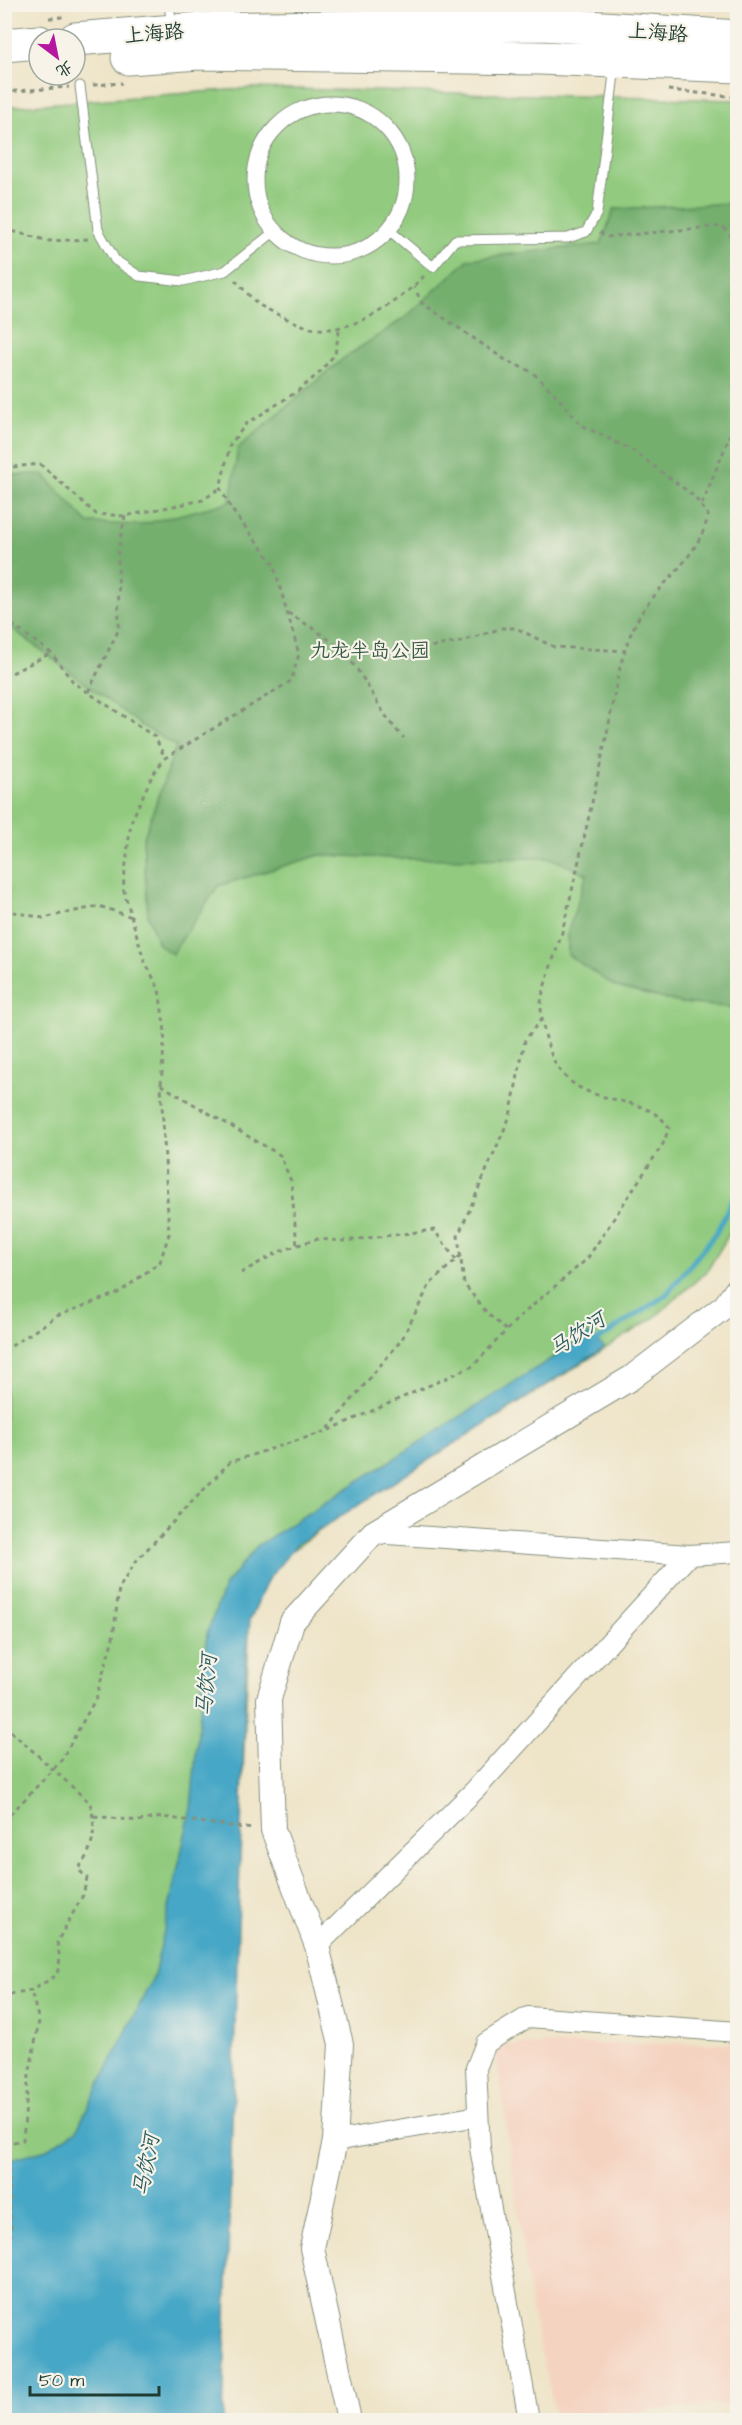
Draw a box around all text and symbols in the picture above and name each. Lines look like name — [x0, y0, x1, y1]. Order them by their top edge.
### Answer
street label: 上海路 — [123, 17, 186, 51]
street label: 上海路 — [627, 17, 690, 49]
north arrow — [27, 27, 87, 87]
text: 北 — [52, 55, 77, 82]
park label: 九龙半岛公园 — [310, 637, 430, 665]
water label: 马饮河 — [543, 1303, 614, 1364]
water label: 马饮河 — [189, 1649, 224, 1718]
water label: 马饮河 — [126, 2128, 167, 2199]
scale bar — [30, 2359, 159, 2397]
text: 50 m — [39, 2368, 84, 2393]

